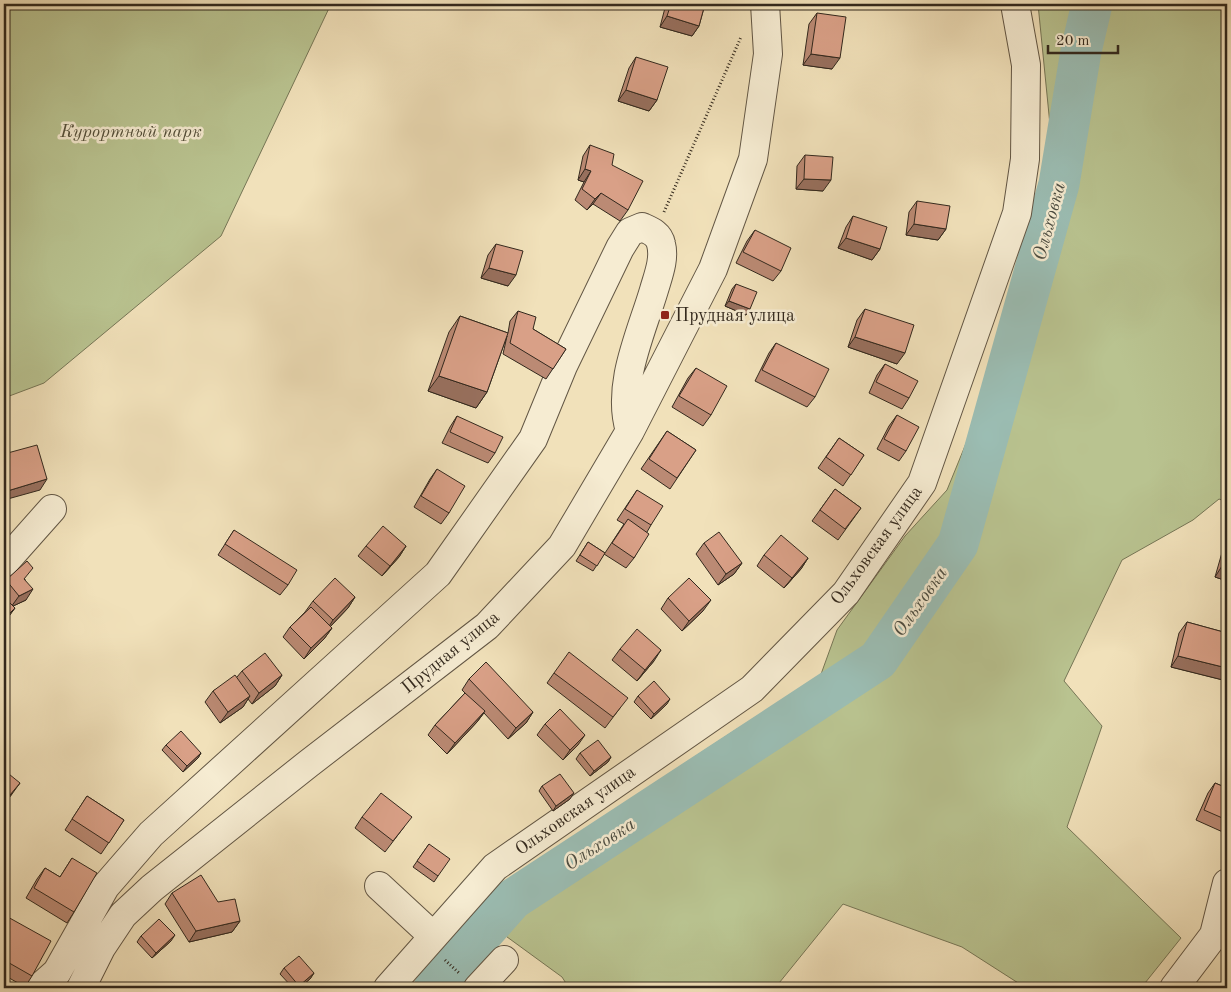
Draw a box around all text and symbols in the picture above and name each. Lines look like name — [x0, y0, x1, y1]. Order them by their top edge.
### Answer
scale bar — [1048, 22, 1118, 54]
text: 20 m — [1056, 34, 1090, 49]
park label: Курортный парк — [59, 123, 202, 141]
water label: Ольховка — [1031, 180, 1070, 263]
place label: Прудная улица — [675, 307, 795, 325]
marker: Прудная улица — [659, 309, 671, 321]
street label: Ольховская улица — [828, 483, 926, 608]
water label: Ольховка — [890, 564, 952, 641]
street label: Прудная улица — [398, 608, 503, 697]
street label: Ольховская улица — [512, 763, 639, 859]
water label: Ольховка — [562, 815, 639, 875]

